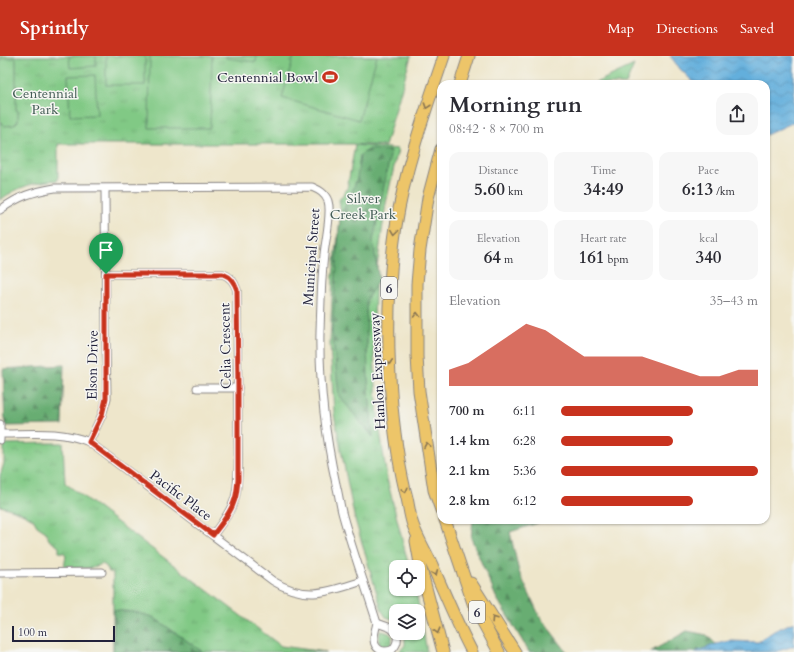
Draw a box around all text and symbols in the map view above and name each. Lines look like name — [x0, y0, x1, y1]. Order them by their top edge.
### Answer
text: Sprintly — [20, 15, 89, 41]
text: Map — [608, 19, 634, 38]
text: Directions — [656, 19, 718, 38]
text: Saved — [740, 19, 774, 38]
place label: Centennial Bowl — [217, 68, 318, 87]
sports icon: Centennial Bowl — [321, 68, 339, 86]
park label: Centennial Park — [12, 84, 78, 119]
text: Morning run — [449, 90, 582, 120]
button: share — [716, 93, 758, 135]
one-way arrow — [423, 102, 431, 109]
text: 08:42 · 8 × 700 m — [449, 120, 544, 138]
text: Distance — [478, 163, 519, 178]
text: Time — [591, 163, 616, 178]
text: Pace — [698, 163, 719, 178]
text: 5.60 — [474, 178, 505, 201]
text: 34:49 — [584, 178, 623, 201]
text: 6:13 — [682, 178, 713, 201]
text: km — [505, 184, 523, 199]
text: /km — [713, 184, 735, 199]
park label: Silver Creek Park — [330, 189, 397, 224]
street label: Municipal Street — [299, 207, 324, 306]
one-way arrow — [391, 229, 400, 235]
text: Elevation — [477, 231, 520, 246]
text: Heart rate — [580, 231, 627, 246]
text: kcal — [699, 231, 718, 246]
pin — [89, 233, 123, 274]
icon: arrive — [95, 239, 117, 261]
text: 64 — [484, 246, 501, 269]
text: 161 — [578, 246, 605, 269]
text: 340 — [695, 246, 722, 269]
text: m — [501, 252, 513, 267]
text: bpm — [605, 252, 629, 267]
road number: 6 — [381, 277, 397, 299]
text: Elevation — [449, 292, 501, 310]
text: 35–43 m — [710, 292, 758, 310]
street label: Celia Crescent — [215, 302, 236, 389]
street label: Hanlon Expressway — [365, 311, 390, 430]
one-way arrow — [413, 312, 421, 318]
street label: Elson Drive — [82, 330, 103, 400]
one-way arrow — [385, 359, 394, 365]
text: 700 m — [449, 402, 484, 420]
text: 6:11 — [513, 402, 536, 420]
text: 1.4 km — [449, 432, 490, 450]
text: 6:28 — [513, 432, 536, 450]
one-way arrow — [423, 441, 432, 448]
text: 2.1 km — [449, 462, 490, 480]
text: 5:36 — [513, 462, 536, 480]
street label: Pacific Place — [146, 466, 216, 525]
one-way arrow — [400, 487, 408, 494]
text: 2.8 km — [449, 492, 490, 510]
text: 6:12 — [513, 492, 536, 510]
map controls — [389, 560, 425, 640]
button: locate — [389, 560, 425, 596]
one-way arrow — [431, 569, 439, 576]
road number: 6 — [469, 601, 485, 623]
button: layers — [389, 604, 425, 640]
one-way arrow — [491, 617, 498, 624]
scale bar — [12, 624, 115, 643]
text: 100 m — [18, 625, 47, 640]
one-way arrow — [433, 628, 441, 634]

